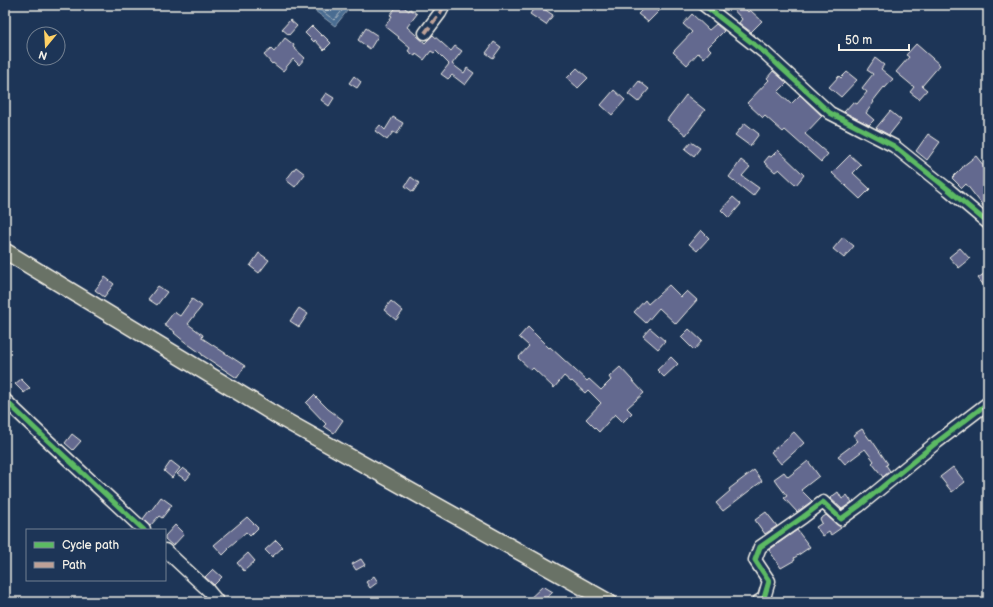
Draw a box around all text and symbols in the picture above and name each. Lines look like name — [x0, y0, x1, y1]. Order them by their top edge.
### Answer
north arrow — [26, 26, 66, 66]
scale bar — [839, 26, 909, 52]
text: 50 m — [845, 33, 872, 48]
text: N — [37, 48, 49, 62]
legend — [26, 529, 166, 581]
text: Cycle path — [62, 538, 119, 553]
text: Path — [62, 558, 87, 573]

